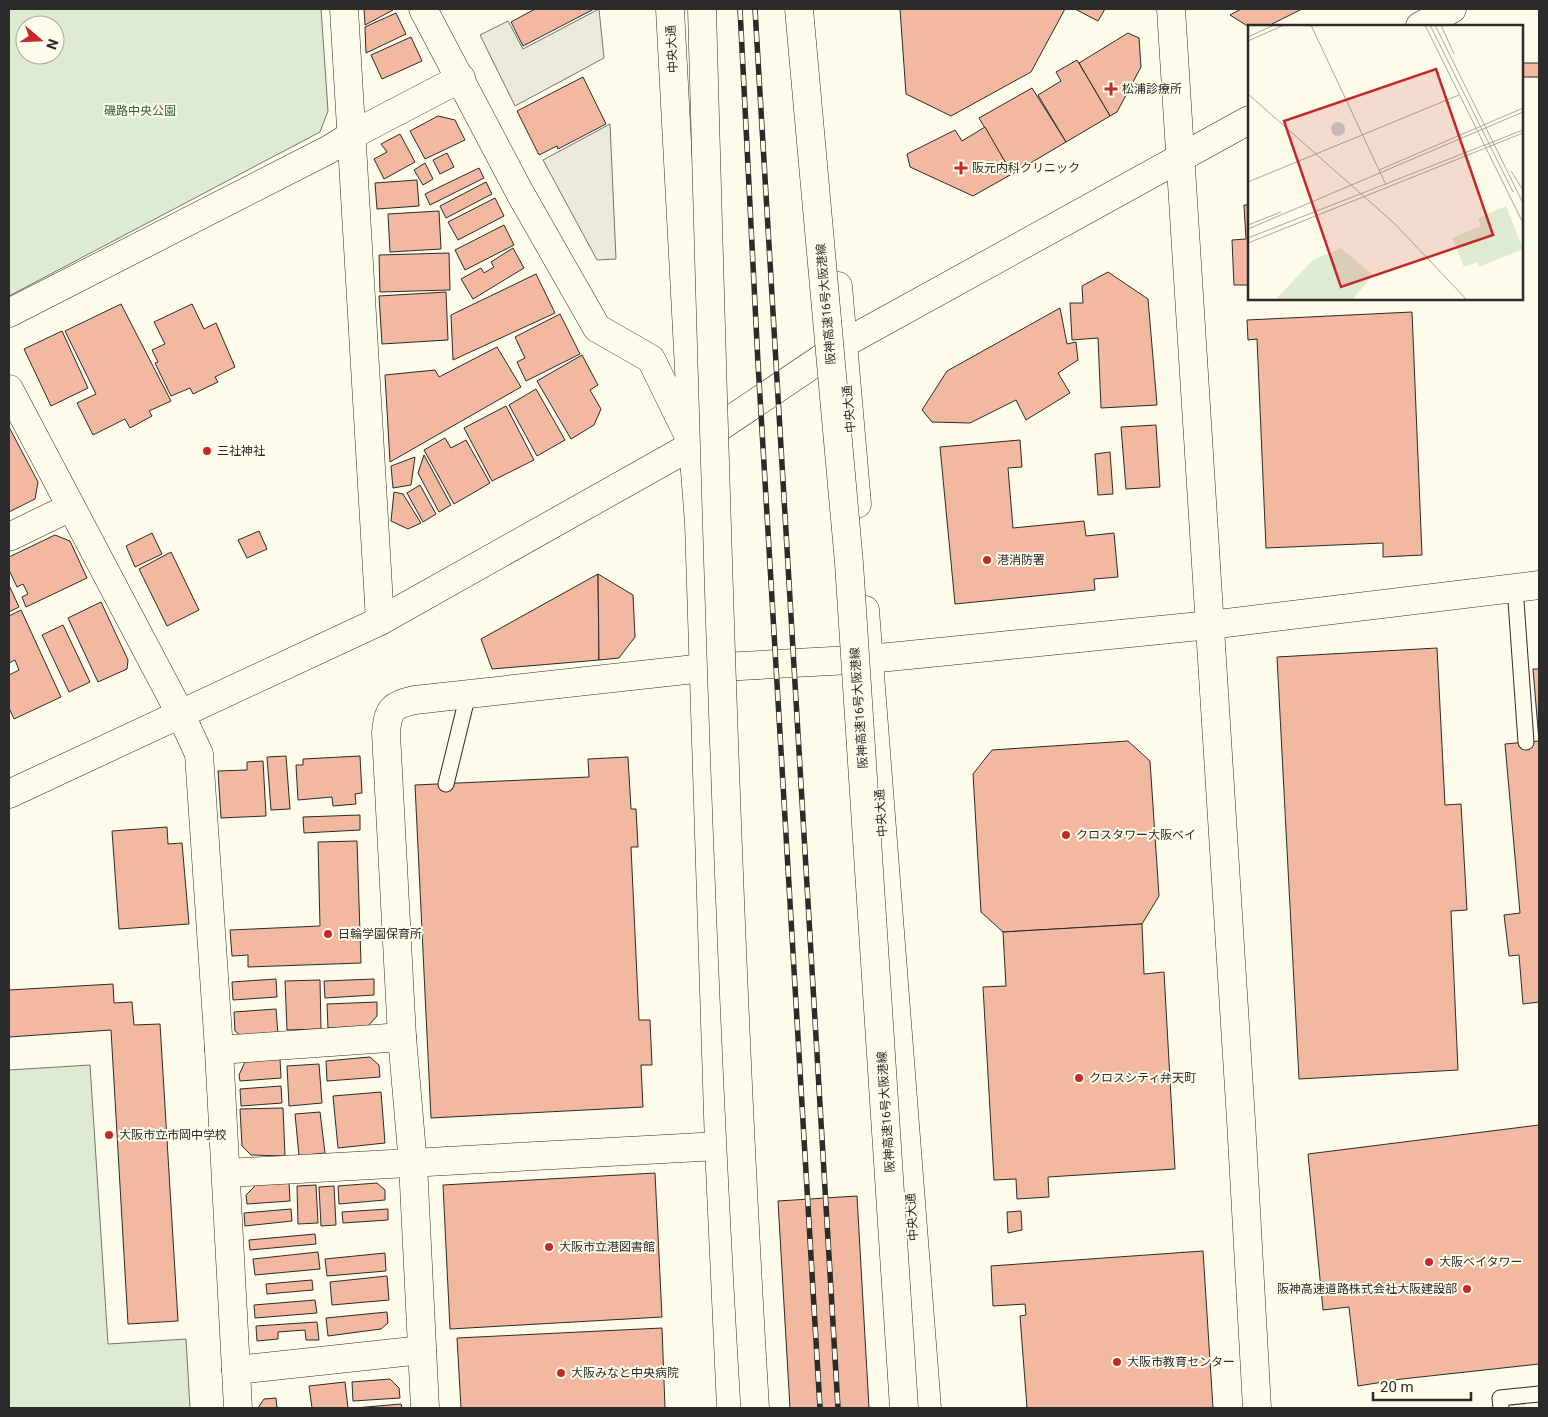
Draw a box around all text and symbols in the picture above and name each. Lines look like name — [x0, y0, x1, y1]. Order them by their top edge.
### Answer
north arrow — [15, 15, 65, 65]
street label: 中央大通 — [664, 25, 680, 73]
inset map — [1248, 25, 1523, 300]
text: N — [43, 37, 61, 52]
marker: 松浦診療所 — [1104, 82, 1118, 96]
place label: 松浦診療所 — [1122, 82, 1182, 96]
park label: 磯路中央公園 — [104, 104, 176, 118]
marker: 阪元内科クリニック — [954, 161, 968, 175]
place label: 阪元内科クリニック — [972, 161, 1080, 175]
street label: 阪神高速16号大阪港線 — [814, 243, 838, 365]
street label: 中央大通 — [840, 384, 858, 434]
place label: 三社神社 — [217, 444, 265, 458]
marker: 三社神社 — [201, 445, 213, 457]
place label: 港消防署 — [997, 553, 1045, 567]
marker: 港消防署 — [981, 554, 993, 566]
street label: 阪神高速16号大阪港線 — [848, 647, 870, 769]
street label: 中央大通 — [872, 789, 890, 837]
place label: クロスタワー大阪ベイ — [1076, 828, 1196, 842]
marker: クロスタワー大阪ベイ — [1060, 829, 1072, 841]
place label: 日輪学園保育所 — [338, 927, 422, 941]
marker: 日輪学園保育所 — [322, 928, 334, 940]
street label: 阪神高速16号大阪港線 — [875, 1051, 897, 1173]
place label: クロスシティ弁天町 — [1089, 1071, 1196, 1085]
marker: クロスシティ弁天町 — [1073, 1072, 1085, 1084]
place label: 大阪市立市岡中学校 — [119, 1128, 227, 1142]
marker: 大阪市立市岡中学校 — [103, 1129, 115, 1141]
street label: 中央大通 — [903, 1193, 921, 1241]
place label: 大阪市立港図書館 — [559, 1240, 655, 1254]
marker: 大阪市立港図書館 — [543, 1241, 555, 1253]
place label: 大阪ベイタワー — [1439, 1255, 1523, 1269]
marker: 大阪ベイタワー — [1423, 1256, 1435, 1268]
place label: 阪神高速道路株式会社大阪建設部 — [1277, 1282, 1457, 1296]
marker: 阪神高速道路株式会社大阪建設部 — [1461, 1283, 1473, 1295]
place label: 大阪市教育センター — [1127, 1355, 1235, 1369]
marker: 大阪市教育センター — [1111, 1356, 1123, 1368]
place label: 大阪みなと中央病院 — [571, 1366, 679, 1380]
marker: 大阪みなと中央病院 — [555, 1367, 567, 1379]
scale bar — [1373, 1370, 1470, 1402]
text: 20 m — [1380, 1378, 1414, 1396]

